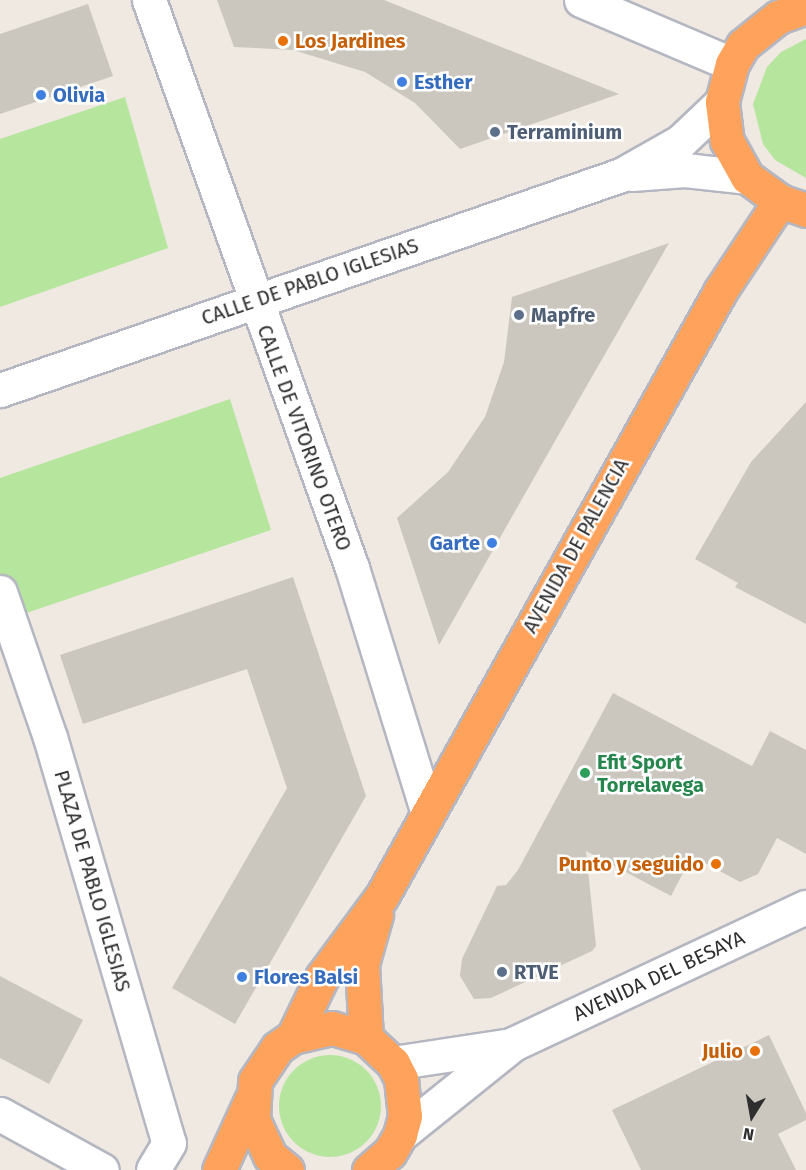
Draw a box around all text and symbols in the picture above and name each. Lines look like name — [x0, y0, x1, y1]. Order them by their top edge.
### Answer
place label: Los Jardines — [295, 29, 405, 53]
marker: Los Jardines — [276, 34, 290, 48]
place label: Esther — [414, 70, 472, 94]
marker: Esther — [395, 75, 409, 89]
place label: Olivia — [53, 83, 105, 107]
marker: Olivia — [34, 88, 48, 102]
place label: Terraminium — [507, 120, 622, 144]
marker: Terraminium — [488, 125, 502, 139]
street label: CALLE DE PABLO IGLESIAS — [198, 234, 422, 330]
place label: Mapfre — [531, 303, 595, 327]
marker: Mapfre — [512, 308, 526, 322]
street label: CALLE DE VITORINO OTERO — [252, 322, 356, 554]
street label: AVENIDA DE PALENCIA — [518, 455, 634, 637]
place label: Garte — [430, 531, 480, 555]
marker: Garte — [485, 536, 499, 550]
place label: Efit Sport Torrelavega — [597, 750, 704, 797]
marker: Efit Sport Torrelavega — [578, 766, 592, 780]
street label: PLAZA DE PABLO IGLESIAS — [49, 767, 135, 995]
place label: Punto y seguido — [558, 852, 704, 876]
marker: Punto y seguido — [709, 857, 723, 871]
street label: AVENIDA DEL BESAYA — [570, 926, 748, 1026]
place label: RTVE — [514, 960, 559, 984]
place label: Flores Balsi — [254, 965, 358, 989]
marker: RTVE — [495, 965, 509, 979]
marker: Flores Balsi — [235, 970, 249, 984]
place label: Julio — [702, 1039, 743, 1063]
marker: Julio — [748, 1044, 762, 1058]
north arrow — [722, 1086, 782, 1146]
text: N — [741, 1124, 755, 1144]

